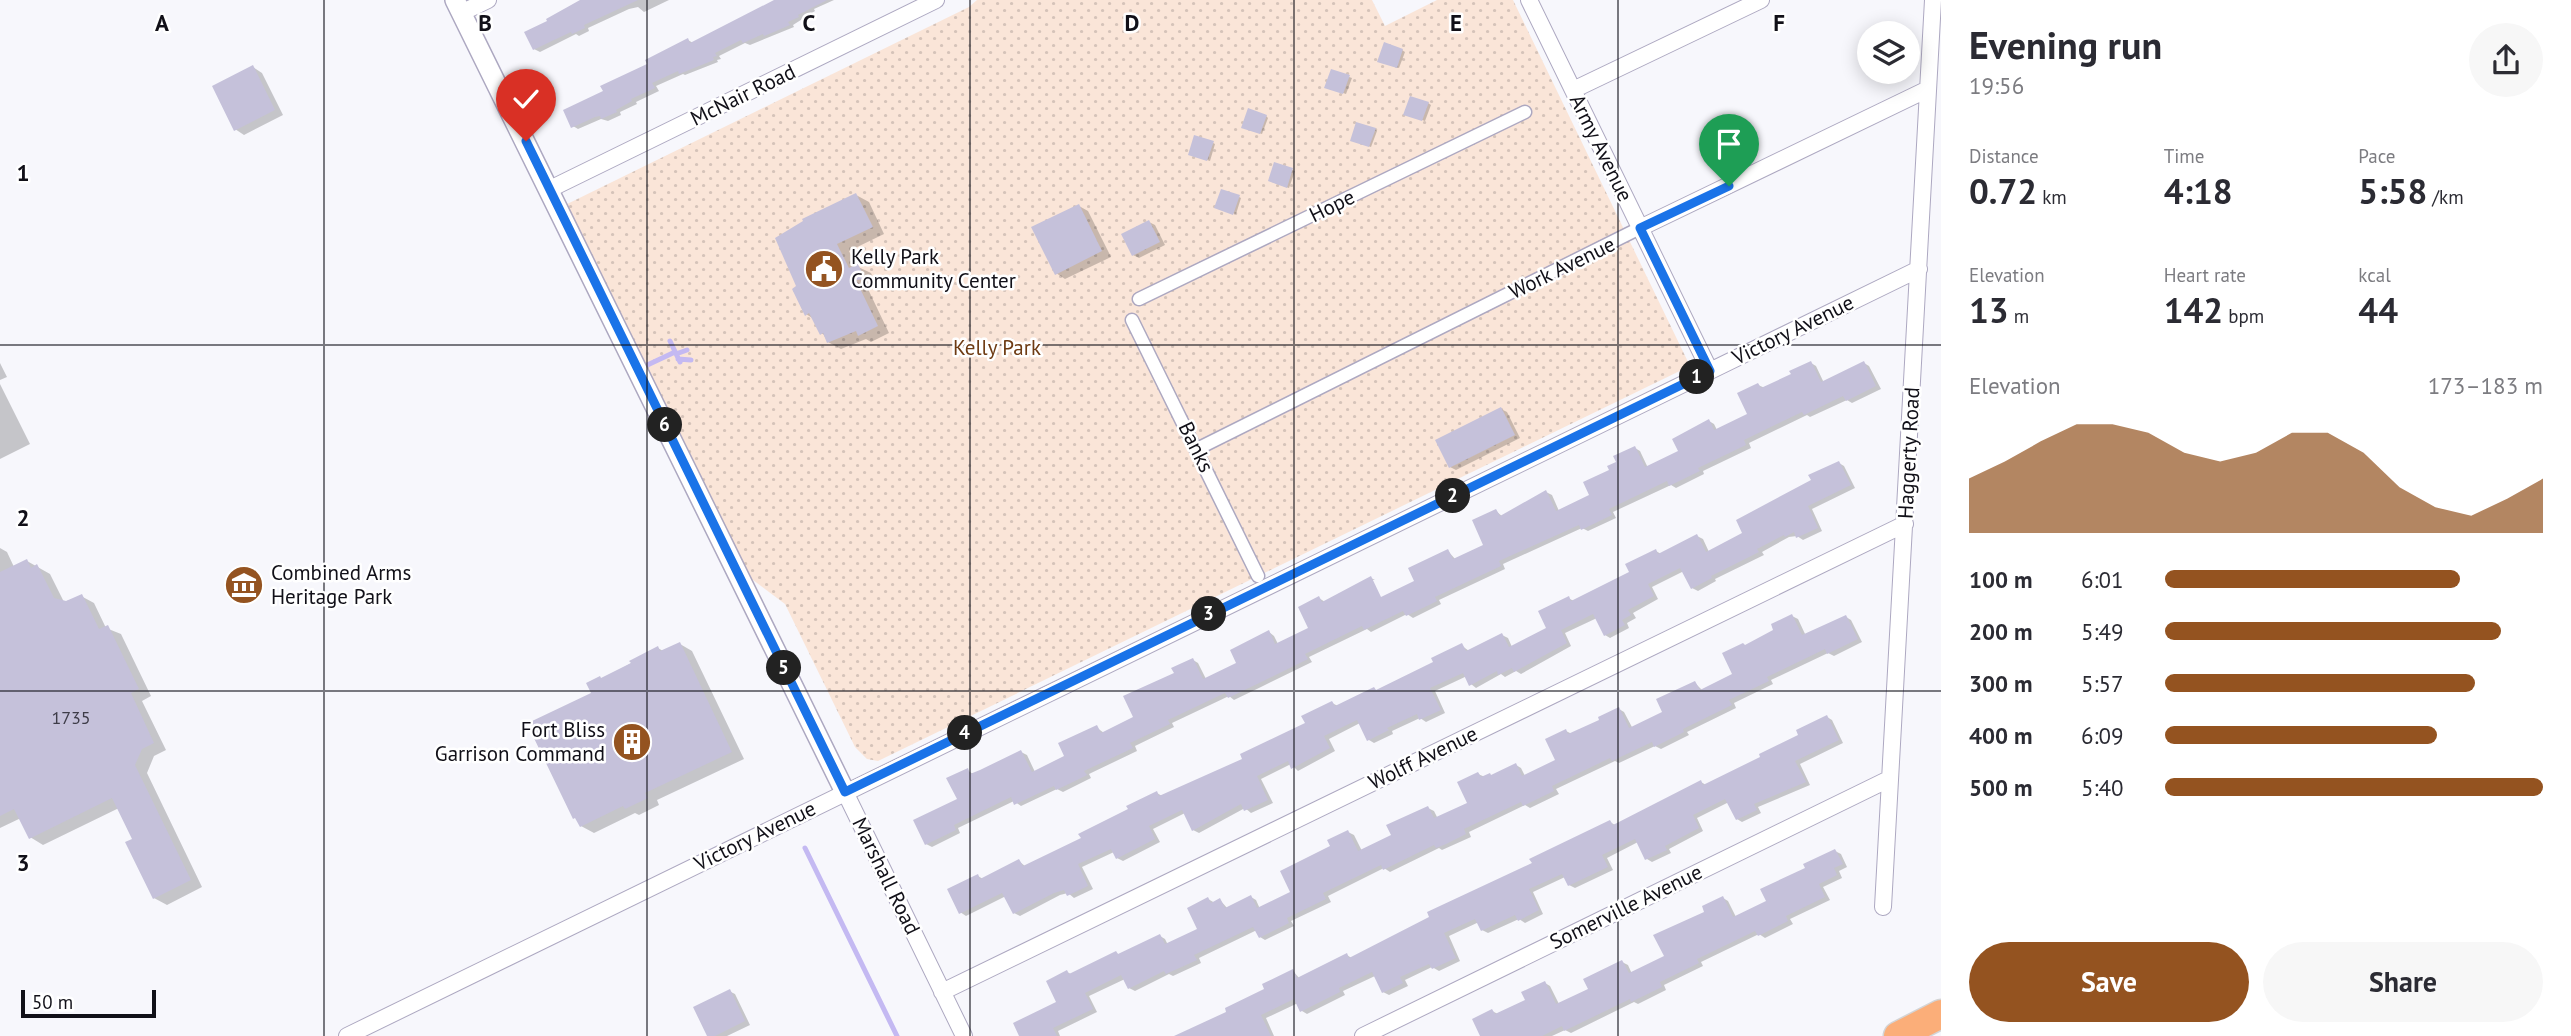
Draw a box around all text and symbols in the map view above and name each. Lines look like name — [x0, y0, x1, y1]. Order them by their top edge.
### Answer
text: A — [155, 8, 169, 37]
text: B — [478, 8, 492, 37]
text: C — [803, 8, 816, 37]
text: D — [1125, 8, 1139, 37]
text: E — [1450, 8, 1462, 37]
text: F — [1773, 8, 1785, 37]
text: Evening run — [1969, 20, 2162, 69]
map controls — [1857, 21, 1920, 84]
button: layers — [1857, 21, 1920, 84]
button: share — [2469, 23, 2543, 97]
street label: McNair Road — [686, 58, 800, 132]
pin — [496, 69, 556, 141]
text: 19:56 — [1969, 71, 2024, 100]
icon: check — [507, 80, 545, 118]
street label: Army Avenue — [1564, 90, 1639, 206]
pin — [1699, 114, 1759, 186]
icon: arrive — [1710, 125, 1748, 163]
text: Distance — [1969, 144, 2039, 168]
text: Time — [2164, 144, 2204, 168]
text: Pace — [2358, 144, 2396, 168]
text: 1 — [16, 158, 30, 187]
text: 0.72 — [1969, 168, 2037, 214]
text: 4:18 — [2164, 168, 2233, 214]
text: 5:58 — [2358, 168, 2427, 214]
street label: Hope — [1305, 183, 1359, 228]
text: km — [2037, 185, 2067, 209]
text: /km — [2427, 185, 2464, 209]
street label: Work Avenue — [1504, 230, 1619, 305]
place label: Kelly Park Community Center — [851, 243, 1016, 294]
public building icon: Kelly Park Community Center — [803, 248, 845, 290]
text: Elevation — [1969, 263, 2045, 287]
text: Heart rate — [2164, 263, 2246, 287]
text: kcal — [2358, 263, 2391, 287]
text: 13 — [1969, 287, 2009, 333]
text: 142 — [2164, 287, 2223, 333]
text: 44 — [2358, 287, 2398, 333]
street label: Victory Avenue — [1727, 289, 1858, 371]
text: m — [2009, 304, 2029, 328]
text: bpm — [2223, 304, 2264, 328]
park label: Kelly Park — [953, 334, 1041, 361]
pin: 1 — [1680, 360, 1714, 394]
text: 1 — [1691, 364, 1702, 388]
text: Elevation — [1969, 371, 2061, 400]
text: 173–183 m — [2428, 371, 2543, 400]
street label: Haggerty Road — [1892, 386, 1925, 519]
pin: 6 — [648, 408, 682, 442]
text: 6 — [659, 412, 670, 436]
street label: Banks — [1173, 417, 1220, 477]
pin: 2 — [1436, 478, 1470, 514]
text: 2 — [1447, 483, 1458, 507]
text: 2 — [16, 503, 30, 532]
place label: Combined Arms Heritage Park — [271, 559, 411, 610]
museum icon: Combined Arms Heritage Park — [223, 564, 265, 606]
text: 100 m — [1969, 565, 2032, 594]
text: 6:01 — [2081, 565, 2124, 594]
pin: 3 — [1192, 596, 1226, 632]
text: 3 — [1203, 601, 1214, 625]
text: 200 m — [1969, 617, 2032, 646]
text: 5:49 — [2081, 617, 2124, 646]
pin: 5 — [766, 650, 802, 686]
text: 5 — [778, 655, 789, 679]
text: 300 m — [1969, 669, 2032, 698]
text: 5:57 — [2081, 669, 2124, 698]
house number: 1735 — [51, 706, 91, 729]
place label: Fort Bliss Garrison Command — [435, 716, 605, 767]
pin: 4 — [948, 716, 982, 750]
text: 4 — [959, 720, 970, 744]
street label: Wolff Avenue — [1364, 720, 1482, 796]
building icon: Fort Bliss Garrison Command — [611, 721, 653, 763]
text: 400 m — [1969, 721, 2032, 750]
text: 6:09 — [2081, 721, 2124, 750]
text: 500 m — [1969, 773, 2032, 802]
text: 5:40 — [2081, 773, 2124, 802]
street label: Victory Avenue — [689, 795, 820, 877]
street label: Marshall Road — [846, 813, 926, 939]
text: 3 — [16, 848, 30, 877]
street label: Somerville Avenue — [1545, 858, 1707, 955]
button: Save — [1969, 942, 2249, 1022]
button: Share — [2263, 942, 2543, 1022]
scale bar — [21, 987, 156, 1019]
text: 50 m — [32, 990, 73, 1014]

